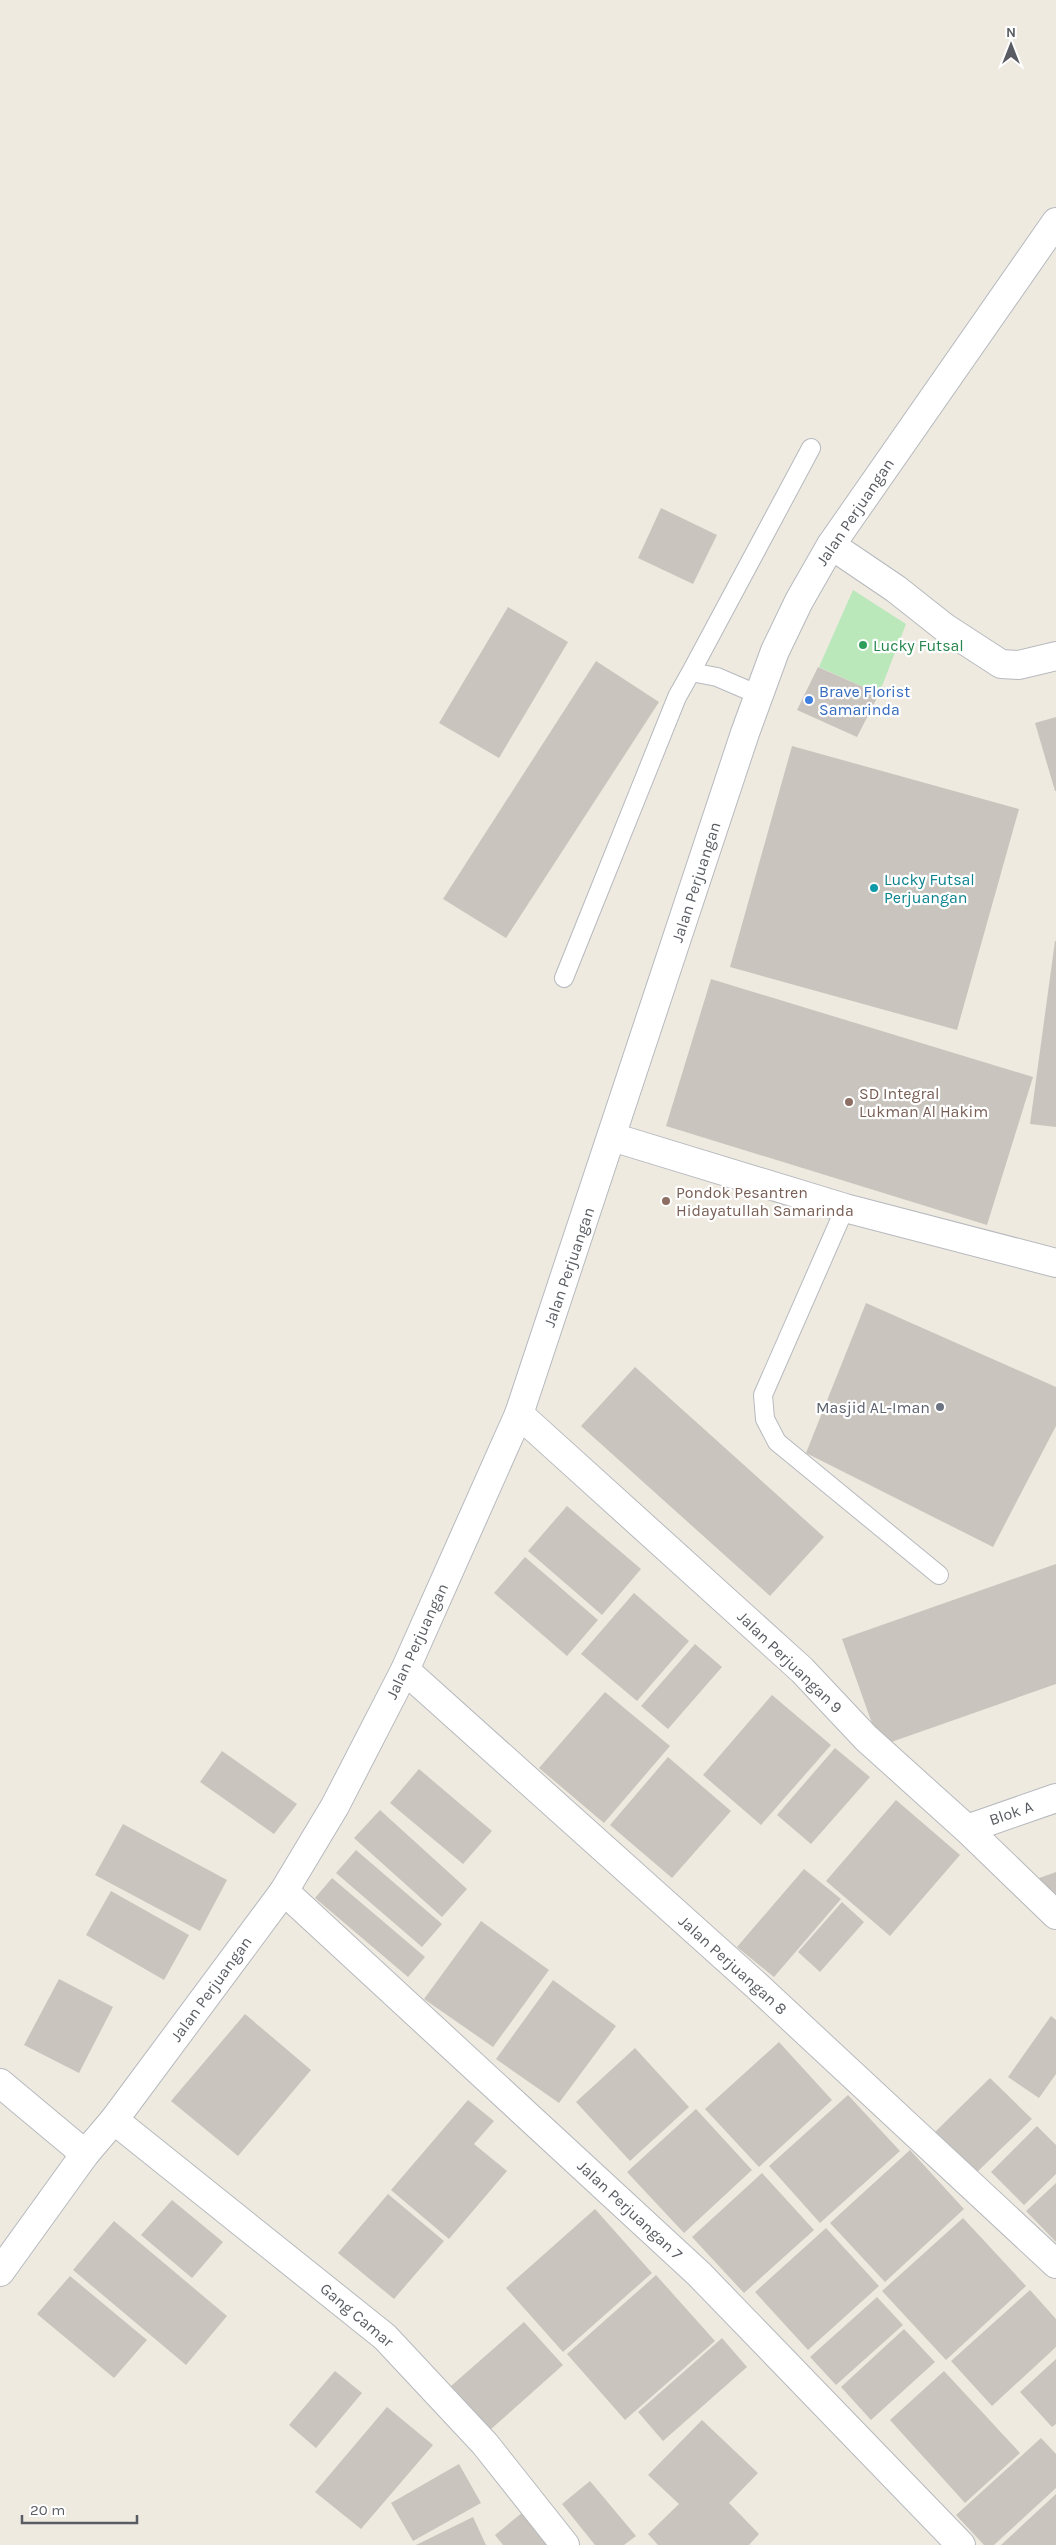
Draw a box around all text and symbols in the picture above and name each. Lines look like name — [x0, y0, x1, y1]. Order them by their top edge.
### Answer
north arrow — [986, 20, 1036, 70]
text: N — [1006, 24, 1016, 41]
street label: Jalan Perjuangan — [812, 455, 898, 569]
place label: Lucky Futsal — [873, 636, 964, 655]
marker: Lucky Futsal — [857, 639, 869, 651]
place label: Brave Florist Samarinda — [819, 682, 910, 719]
marker: Brave Florist Samarinda — [803, 694, 815, 706]
street label: Jalan Perjuangan — [668, 819, 724, 945]
place label: Lucky Futsal Perjuangan — [884, 870, 975, 907]
marker: Lucky Futsal Perjuangan — [868, 882, 880, 894]
place label: SD Integral Lukman Al Hakim — [859, 1084, 988, 1121]
marker: SD Integral Lukman Al Hakim — [843, 1096, 855, 1108]
place label: Pondok Pesantren Hidayatullah Samarinda — [676, 1183, 854, 1220]
marker: Pondok Pesantren Hidayatullah Samarinda — [660, 1195, 672, 1207]
street label: Jalan Perjuangan — [540, 1205, 598, 1329]
place label: Masjid AL-Iman — [816, 1398, 930, 1417]
marker: Masjid AL-Iman — [934, 1401, 946, 1413]
street label: Jalan Perjuangan — [382, 1580, 452, 1702]
street label: Jalan Perjuangan 9 — [734, 1607, 846, 1717]
street label: Blok A — [987, 1797, 1035, 1829]
street label: Jalan Perjuangan 8 — [675, 1911, 791, 2019]
street label: Jalan Perjuangan — [166, 1933, 256, 2045]
street label: Jalan Perjuangan 7 — [573, 2156, 687, 2264]
street label: Gang Camar — [317, 2279, 398, 2351]
scale bar — [22, 2492, 138, 2524]
text: 20 m — [30, 2501, 65, 2519]

